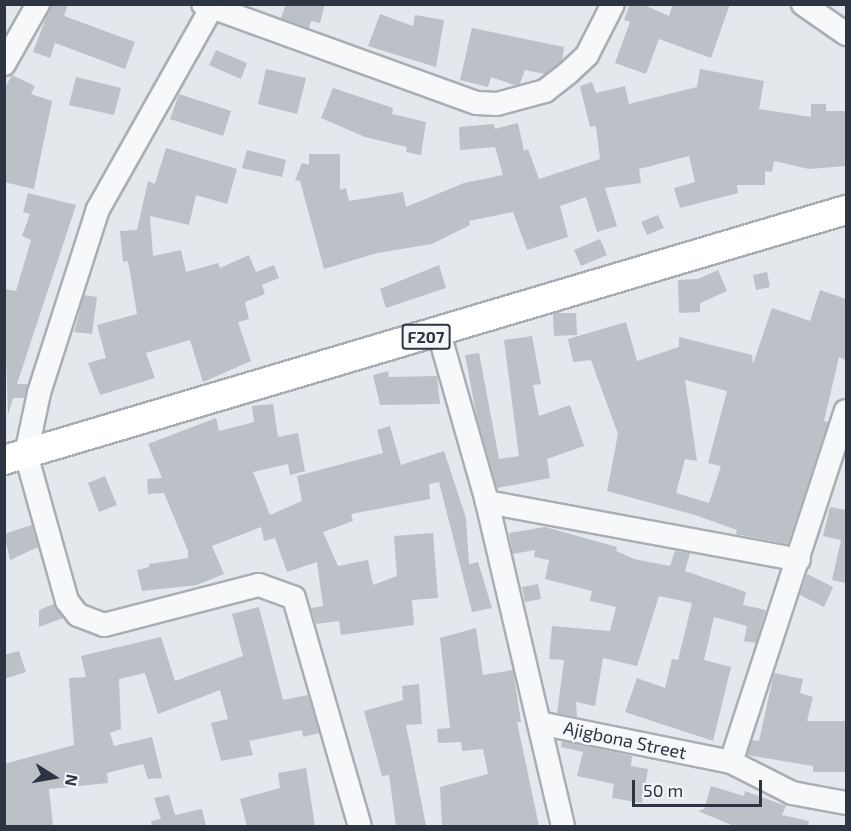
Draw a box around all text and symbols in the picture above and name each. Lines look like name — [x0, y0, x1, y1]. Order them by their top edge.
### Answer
road number: F207 — [400, 324, 452, 350]
street label: Ajigbona Street — [562, 716, 688, 764]
north arrow — [24, 747, 84, 807]
scale bar — [635, 768, 766, 806]
text: N — [62, 773, 83, 788]
text: 50 m — [643, 779, 683, 801]

